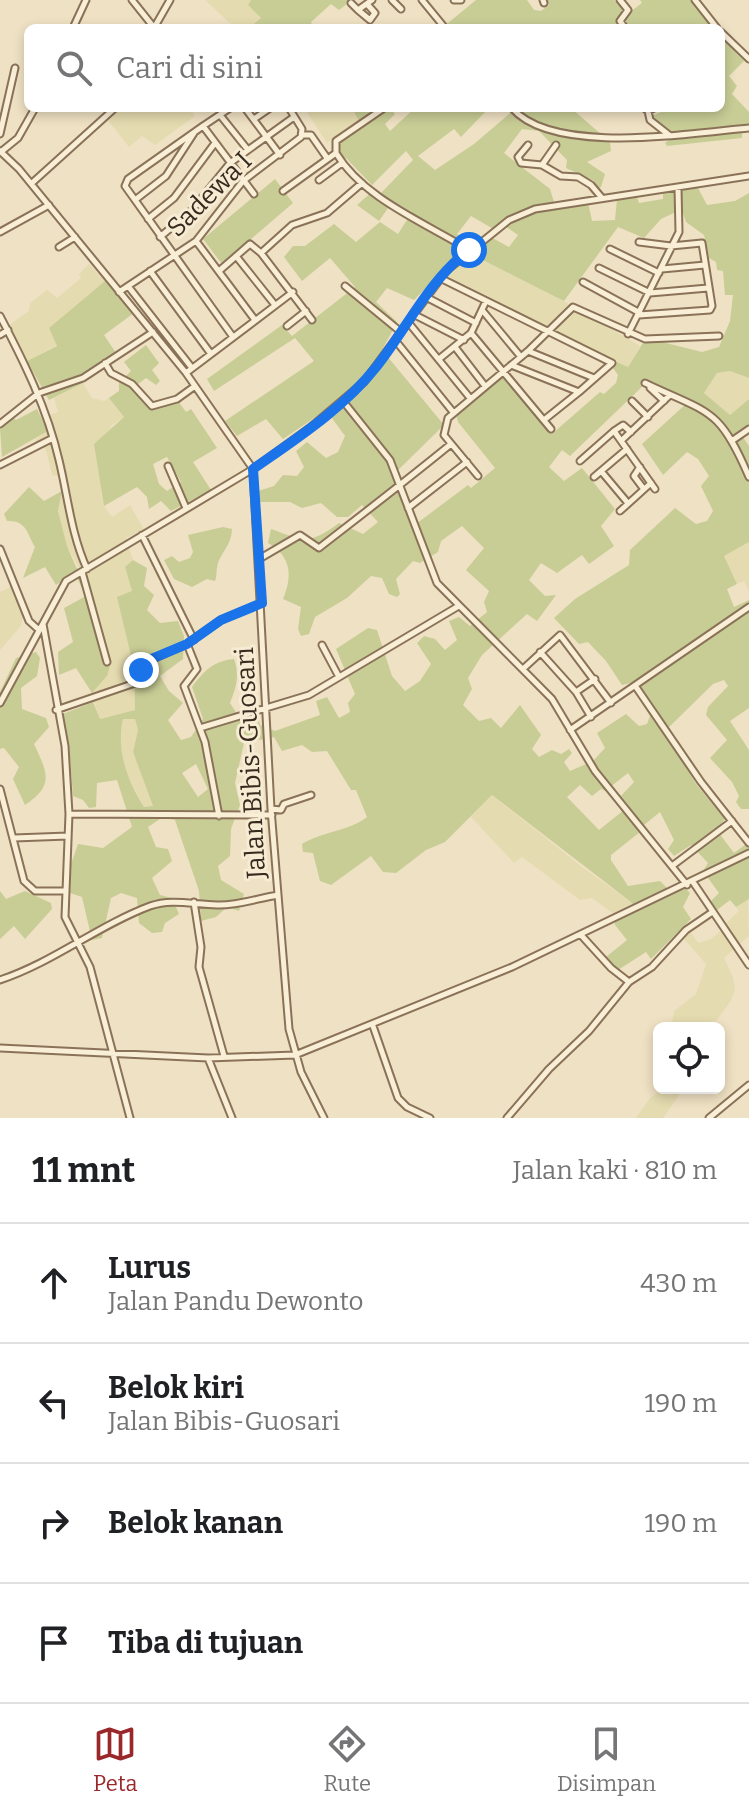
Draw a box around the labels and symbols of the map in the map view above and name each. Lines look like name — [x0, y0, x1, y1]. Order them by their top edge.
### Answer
street label: Sadewa I — [160, 145, 258, 243]
route start — [451, 232, 487, 268]
street label: Jalan Bibis-Guosari — [229, 646, 272, 881]
route end — [123, 652, 159, 688]

